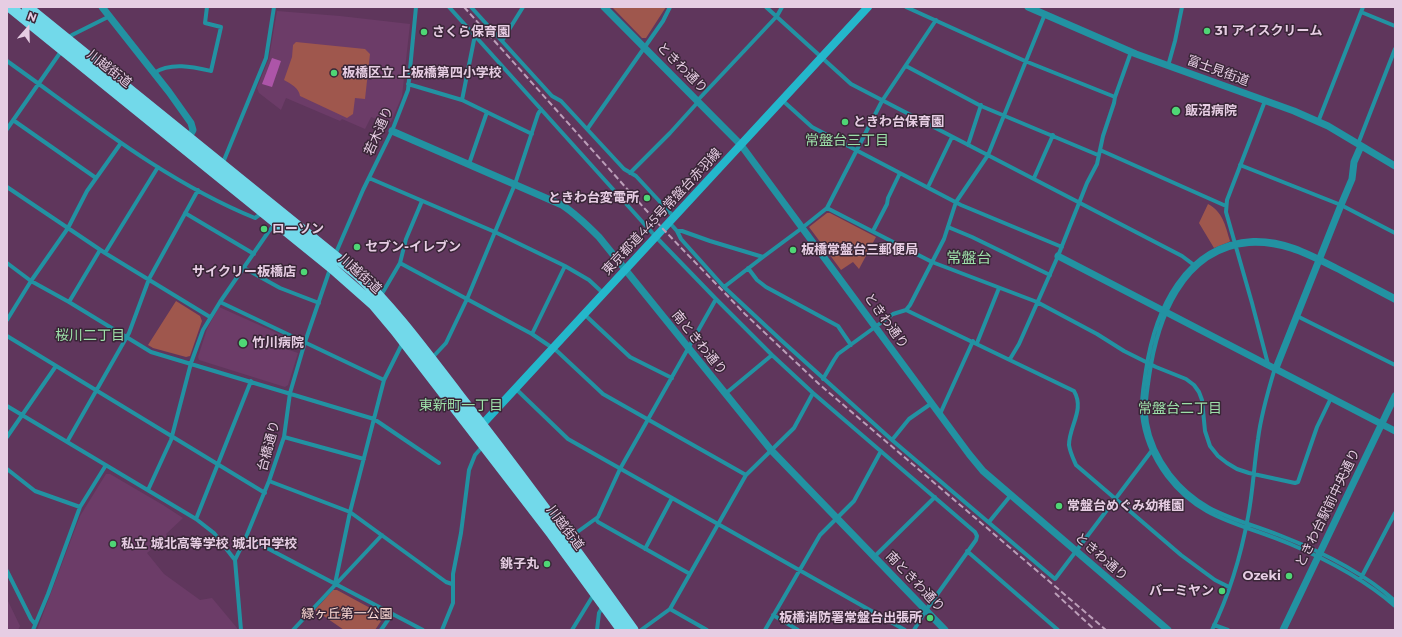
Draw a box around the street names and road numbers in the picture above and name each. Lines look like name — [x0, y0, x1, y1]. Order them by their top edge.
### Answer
street label: ときわ通り — [654, 40, 710, 96]
street label: 川越街道 — [84, 47, 134, 91]
street label: 富士見街道 — [1185, 53, 1251, 89]
street label: 若木通り — [361, 104, 397, 158]
street label: 東京都道445号常盤台赤羽線 — [599, 145, 725, 279]
street label: 川越街道 — [335, 251, 385, 297]
street label: ときわ通り — [861, 290, 911, 352]
street label: 南ときわ通り — [668, 308, 730, 378]
street label: 台橋通り — [255, 419, 283, 473]
street label: ときわ台駅前中央通り — [1292, 446, 1364, 570]
street label: 川越街道 — [543, 503, 587, 553]
street label: ときわ通り — [1071, 530, 1131, 584]
street label: 南ときわ通り — [882, 549, 948, 615]

